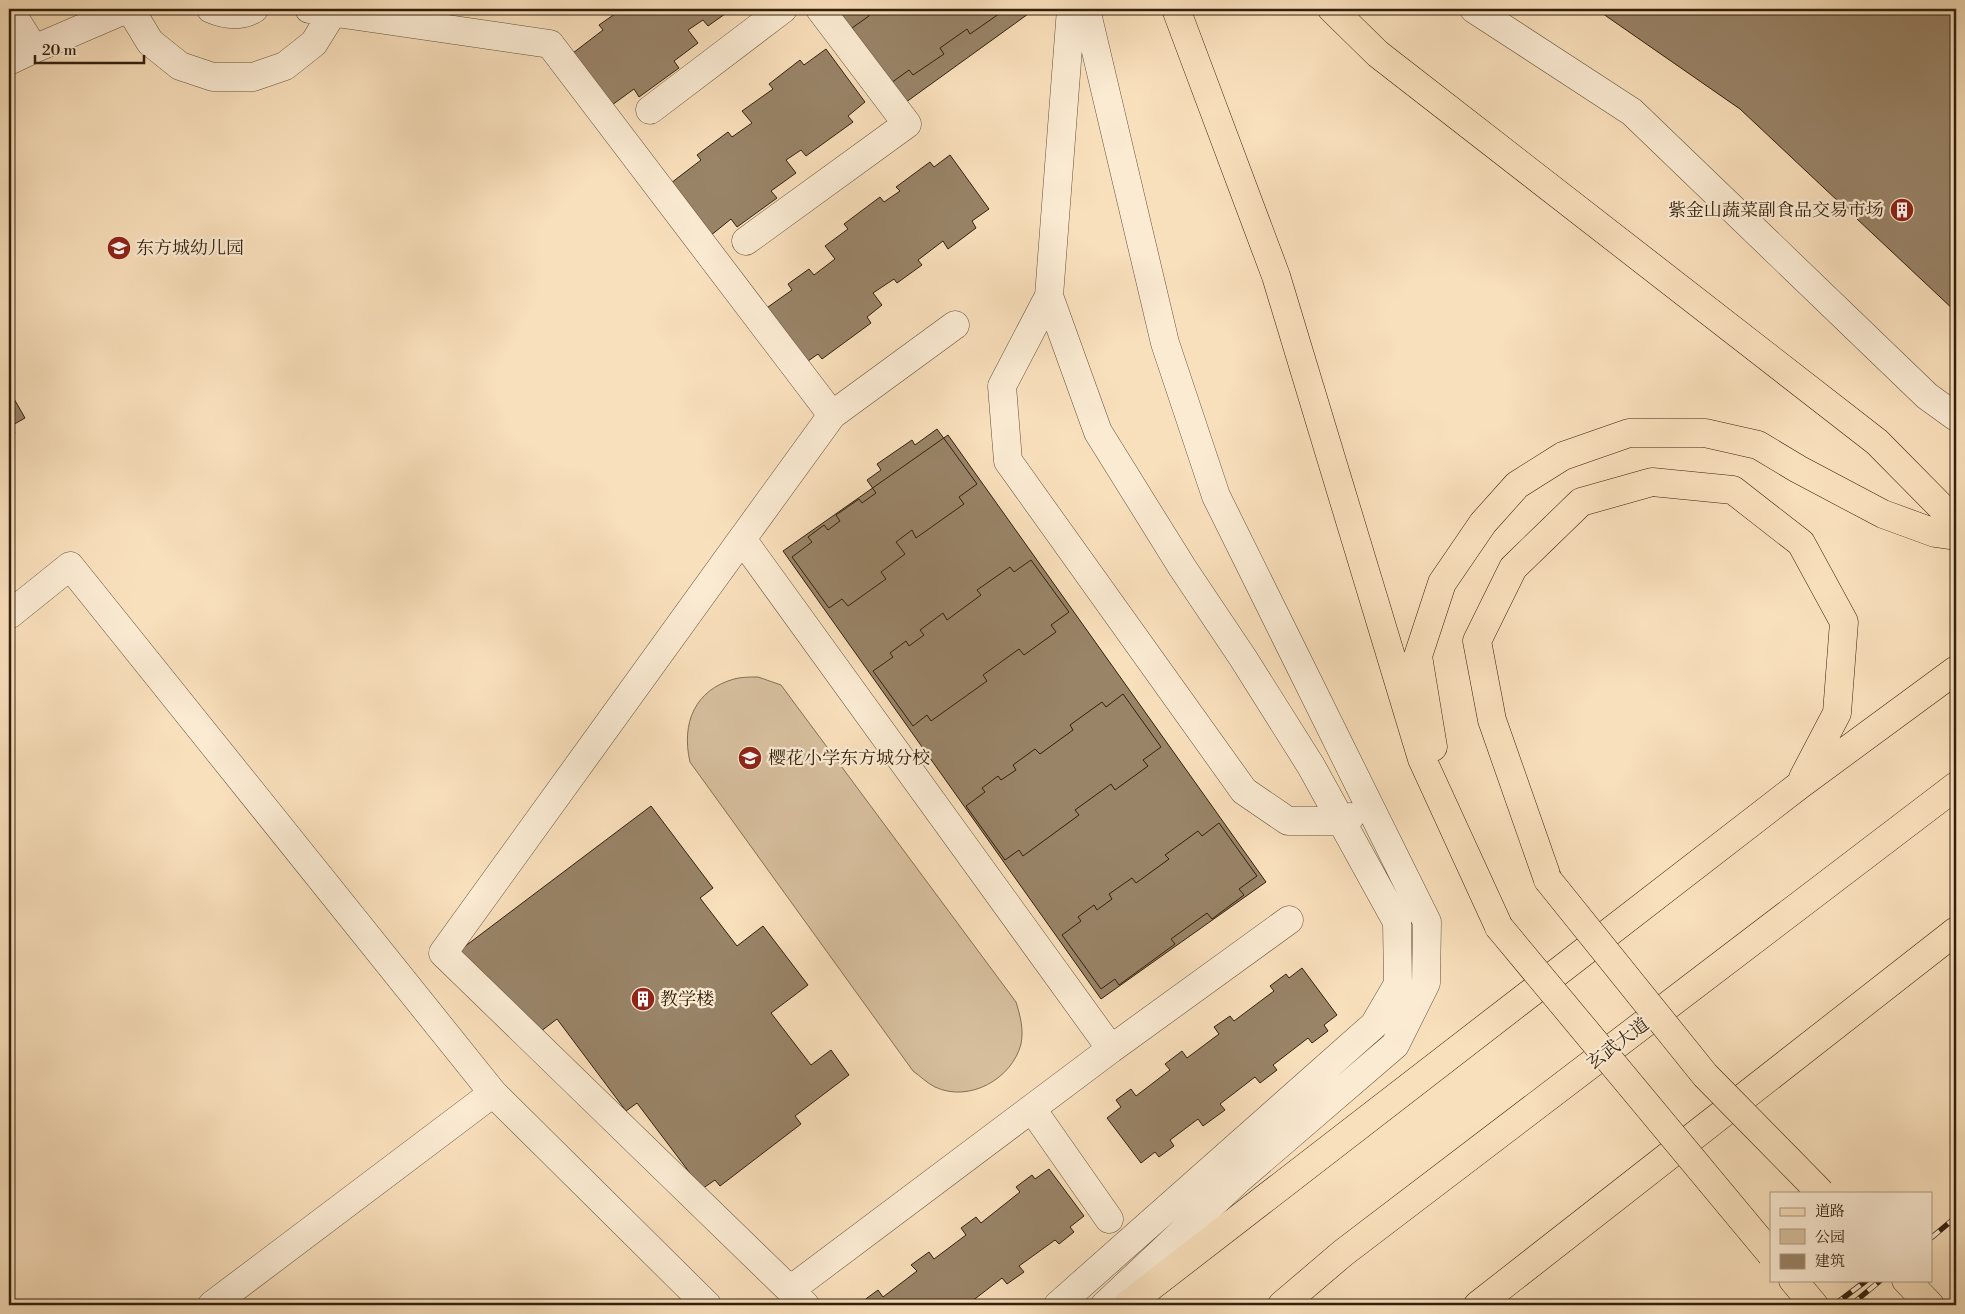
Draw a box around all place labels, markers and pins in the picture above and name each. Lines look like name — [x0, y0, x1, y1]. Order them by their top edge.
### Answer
building icon: 紫金山蔬菜副食品交易市场 — [1889, 197, 1915, 223]
place label: 紫金山蔬菜副食品交易市场 — [1668, 199, 1884, 222]
school or university icon: 东方城幼儿园 — [106, 235, 132, 261]
place label: 东方城幼儿园 — [136, 237, 244, 260]
school or university icon: 樱花小学东方城分校 — [737, 745, 763, 771]
place label: 樱花小学东方城分校 — [768, 747, 930, 770]
building icon: 教学楼 — [630, 986, 656, 1012]
place label: 教学楼 — [660, 988, 714, 1011]

